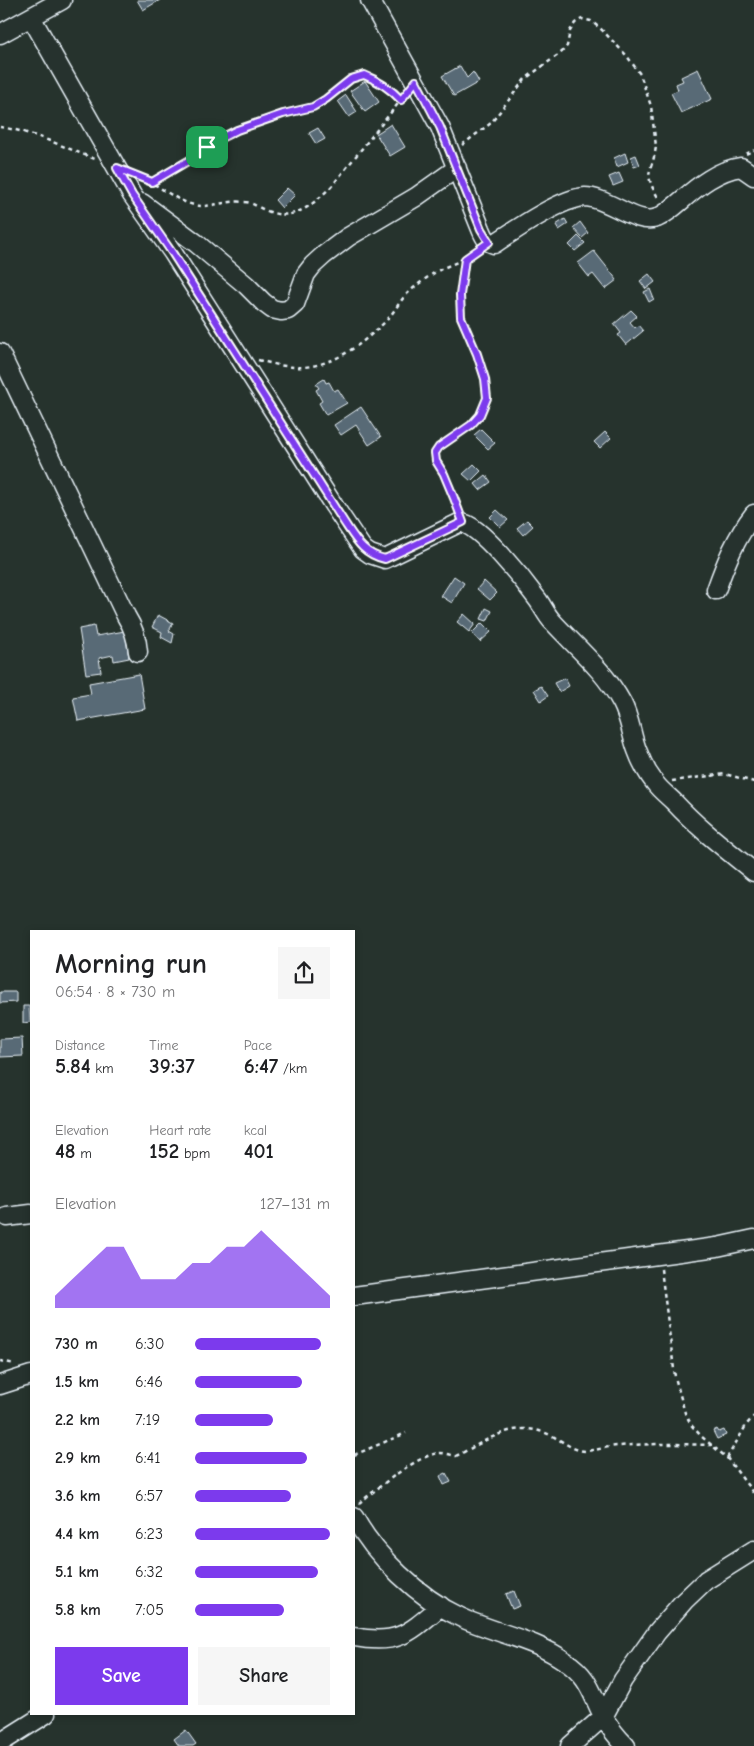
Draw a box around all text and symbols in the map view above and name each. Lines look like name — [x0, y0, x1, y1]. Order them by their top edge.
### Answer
pin — [186, 126, 228, 168]
icon: arrive — [193, 133, 221, 161]
button: share — [278, 947, 330, 999]
text: Morning run — [55, 948, 207, 980]
text: 06:54 · 8 × 730 m — [55, 983, 175, 1001]
text: Distance — [55, 1037, 105, 1054]
text: Time — [149, 1037, 178, 1054]
text: Pace — [244, 1037, 272, 1054]
text: 5.84 — [55, 1054, 91, 1078]
text: 39:37 — [149, 1054, 195, 1078]
text: 6:47 — [244, 1054, 278, 1078]
text: km — [91, 1060, 114, 1077]
text: /km — [278, 1060, 307, 1077]
text: Elevation — [55, 1122, 109, 1139]
text: Heart rate — [149, 1122, 211, 1139]
text: kcal — [244, 1122, 267, 1139]
text: 48 — [55, 1139, 76, 1163]
text: 152 — [149, 1139, 179, 1163]
text: 401 — [244, 1139, 274, 1163]
text: m — [76, 1145, 92, 1162]
text: bpm — [179, 1145, 210, 1162]
text: Elevation — [55, 1195, 116, 1213]
text: 127–131 m — [260, 1195, 330, 1213]
text: 730 m — [55, 1335, 98, 1353]
text: 6:30 — [135, 1335, 164, 1353]
text: 1.5 km — [55, 1373, 99, 1391]
text: 6:46 — [135, 1373, 163, 1391]
text: 2.2 km — [55, 1411, 100, 1429]
text: 7:19 — [135, 1411, 160, 1429]
text: 2.9 km — [55, 1449, 100, 1467]
text: 6:41 — [135, 1449, 161, 1467]
text: 3.6 km — [55, 1487, 100, 1505]
text: 6:57 — [135, 1487, 163, 1505]
text: 4.4 km — [55, 1525, 99, 1543]
text: 6:23 — [135, 1525, 163, 1543]
text: 5.1 km — [55, 1563, 99, 1581]
text: 6:32 — [135, 1563, 163, 1581]
text: 5.8 km — [55, 1601, 101, 1619]
text: 7:05 — [135, 1601, 164, 1619]
button: Save — [55, 1647, 188, 1705]
button: Share — [198, 1647, 330, 1705]

